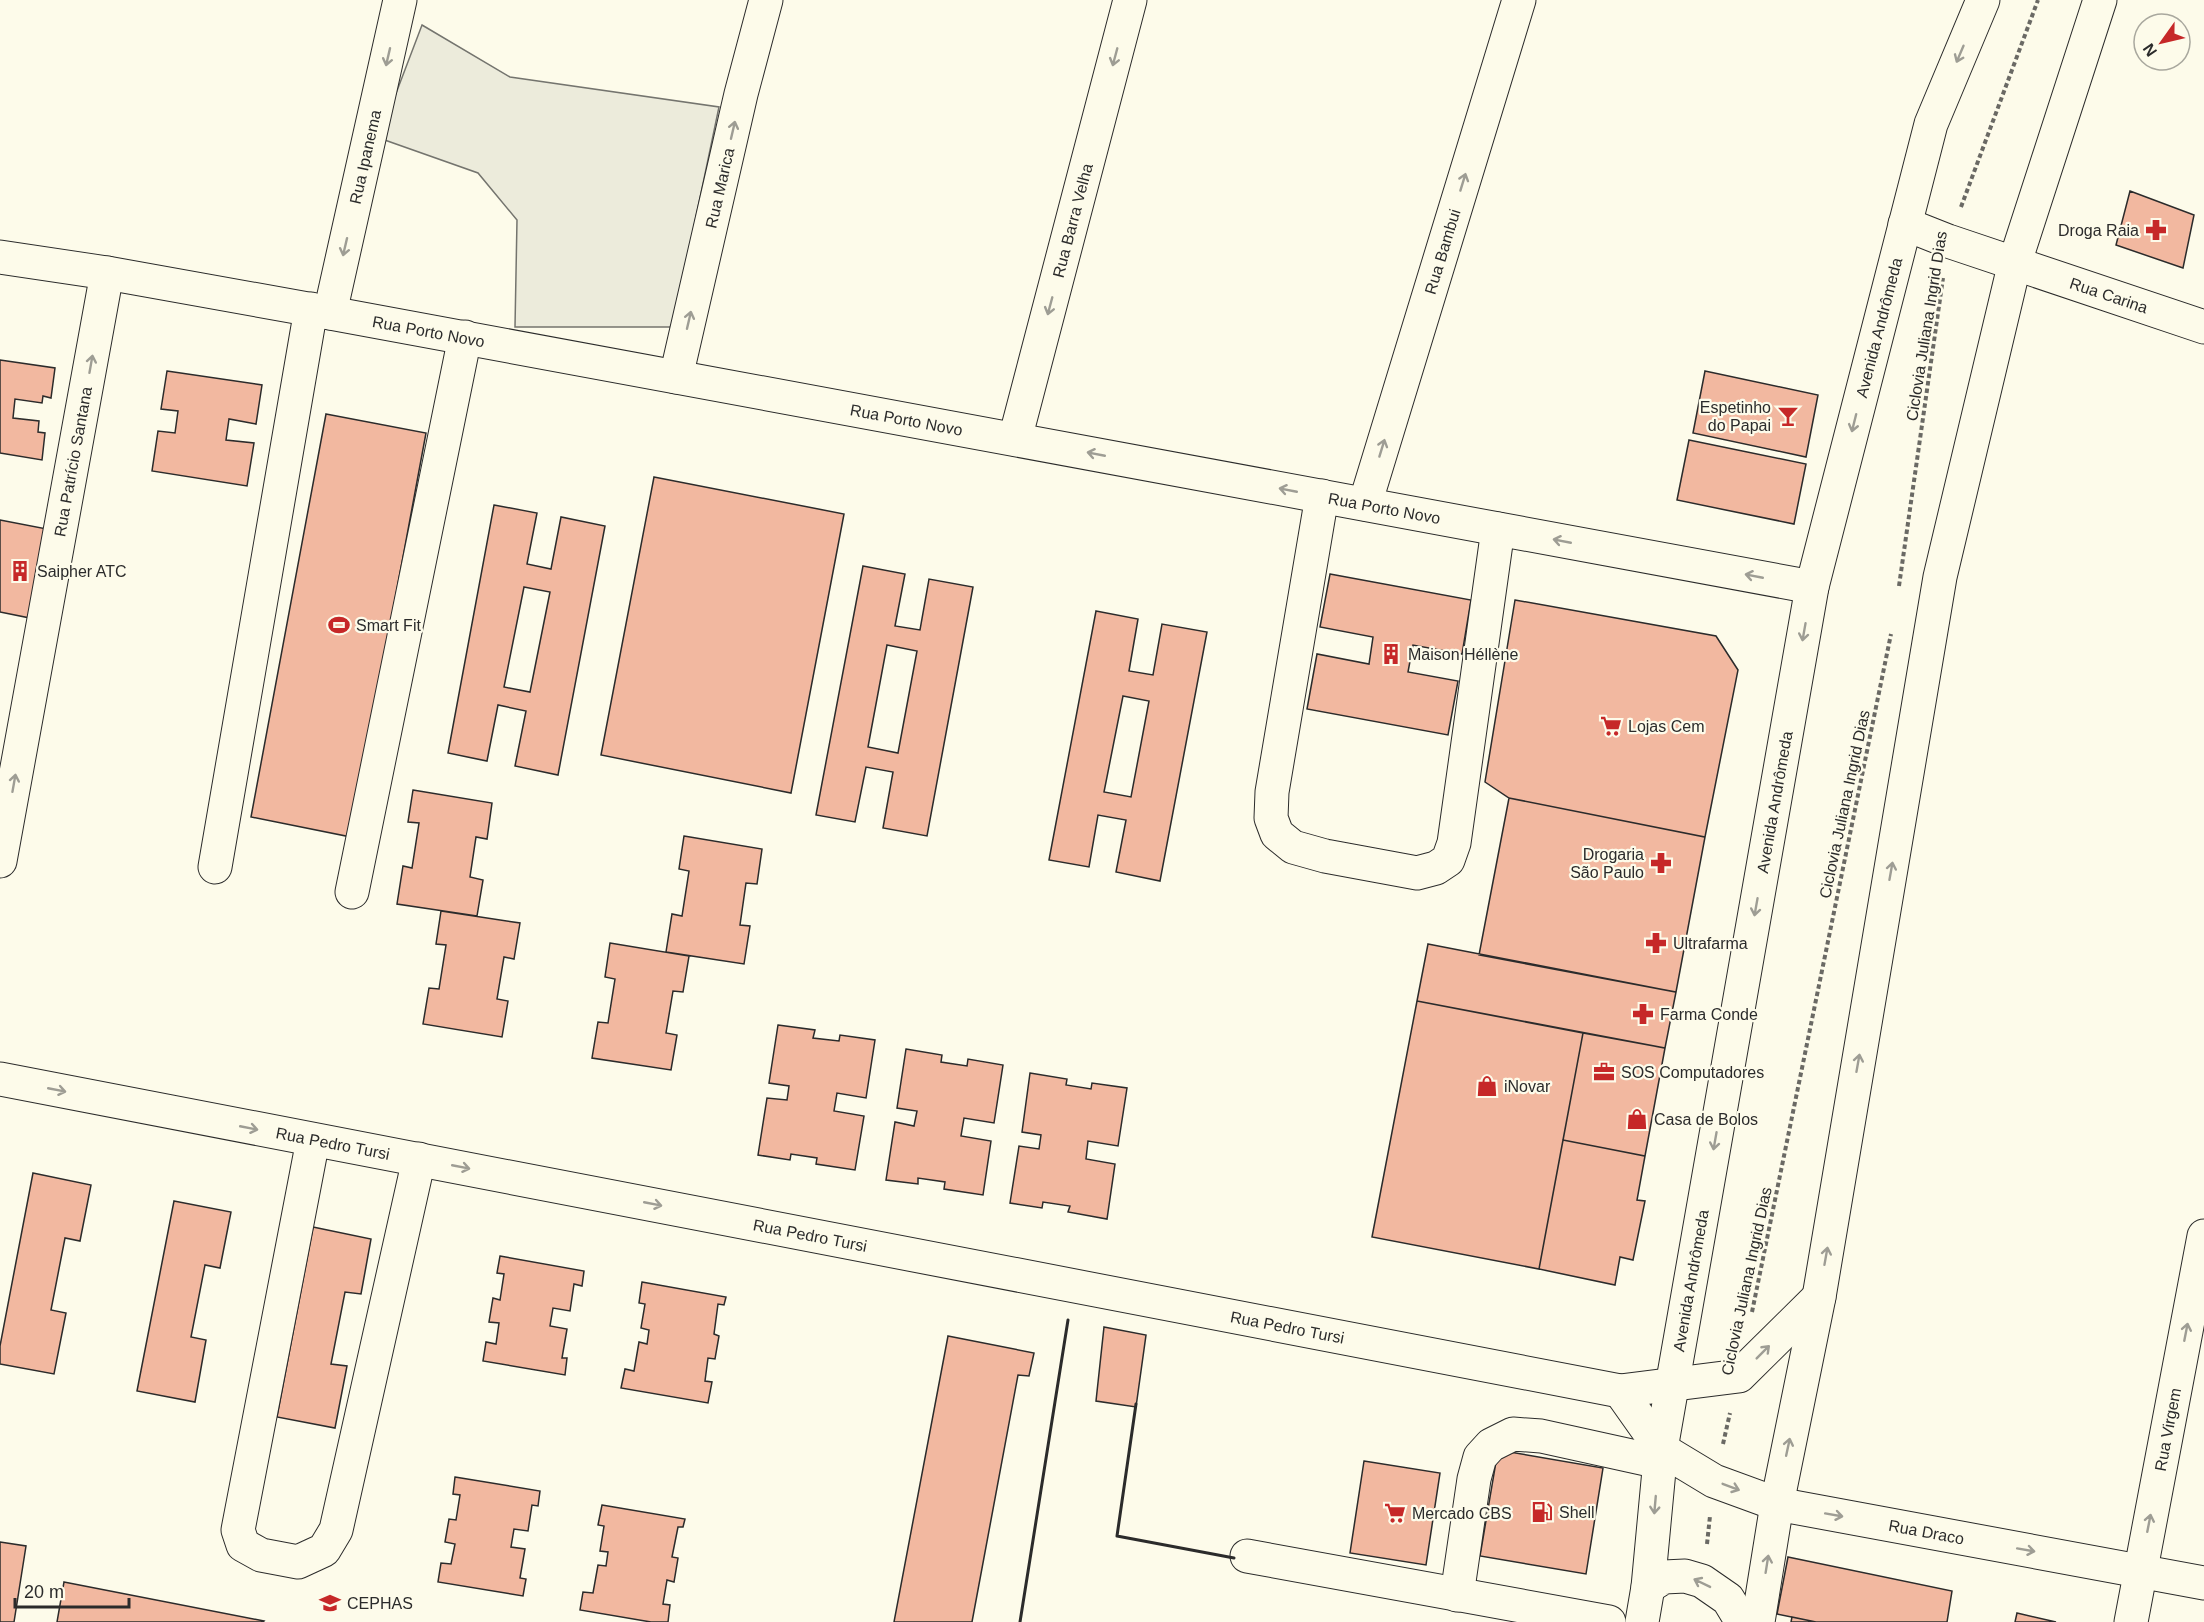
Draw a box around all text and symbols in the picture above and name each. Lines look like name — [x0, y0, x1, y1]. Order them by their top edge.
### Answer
north arrow — [2132, 12, 2192, 72]
text: N — [2140, 41, 2160, 60]
one-way arrow — [1954, 44, 1965, 63]
one-way arrow — [381, 47, 393, 66]
one-way arrow — [1109, 47, 1121, 66]
street label: Rua Ipanema — [347, 108, 384, 206]
one-way arrow — [728, 121, 739, 140]
street label: Rua Marica — [702, 146, 737, 230]
street label: Rua Barra Velha — [1050, 161, 1096, 279]
one-way arrow — [1458, 173, 1469, 192]
street label: Rua Bambui — [1422, 207, 1464, 296]
pharmacy icon: Droga Raia — [2144, 218, 2168, 242]
place label: Droga Raia — [2058, 222, 2139, 239]
street label: Ciclovia Juliana Ingrid Dias — [1903, 230, 1950, 422]
one-way arrow — [339, 237, 350, 257]
street label: Avenida Andrômeda — [1853, 256, 1905, 400]
street label: Rua Carina — [2068, 275, 2150, 317]
one-way arrow — [1044, 296, 1055, 315]
one-way arrow — [684, 311, 696, 330]
street label: Rua Porto Novo — [371, 313, 486, 350]
one-way arrow — [86, 355, 97, 374]
street label: Rua Patrício Santana — [51, 385, 95, 538]
place label: Espetinho do Papai — [1700, 399, 1771, 434]
street label: Rua Porto Novo — [849, 401, 964, 439]
bar icon: Espetinho do Papai — [1776, 404, 1800, 428]
one-way arrow — [1847, 413, 1859, 432]
one-way arrow — [1377, 439, 1388, 458]
one-way arrow — [1087, 449, 1106, 460]
one-way arrow — [1279, 484, 1298, 495]
street label: Rua Porto Novo — [1327, 490, 1442, 527]
one-way arrow — [1553, 535, 1573, 546]
building icon: Saipher ATC — [8, 559, 32, 583]
place label: Saipher ATC — [37, 563, 127, 580]
one-way arrow — [1745, 570, 1764, 581]
sports icon: Smart Fit — [327, 613, 351, 637]
place label: Smart Fit — [356, 617, 421, 634]
one-way arrow — [1798, 622, 1809, 642]
building icon: Maison Héllène — [1379, 642, 1403, 666]
place label: Maison Héllène — [1408, 646, 1518, 663]
street label: Ciclovia Juliana Ingrid Dias — [1816, 708, 1873, 900]
supermarket icon: Lojas Cem — [1599, 714, 1623, 738]
place label: Lojas Cem — [1628, 718, 1704, 735]
street label: Avenida Andrômeda — [1754, 730, 1796, 874]
one-way arrow — [9, 774, 20, 793]
place label: Drogaria São Paulo — [1570, 846, 1644, 881]
pharmacy icon: Drogaria São Paulo — [1649, 851, 1673, 875]
one-way arrow — [1886, 862, 1897, 882]
one-way arrow — [1750, 897, 1761, 917]
pharmacy icon: Ultrafarma — [1644, 931, 1668, 955]
place label: Ultrafarma — [1673, 935, 1748, 952]
pharmacy icon: Farma Conde — [1631, 1002, 1655, 1026]
place label: Farma Conde — [1660, 1006, 1758, 1023]
one-way arrow — [1853, 1054, 1864, 1074]
office icon: SOS Computadores — [1592, 1060, 1616, 1084]
place label: SOS Computadores — [1621, 1064, 1764, 1081]
shop icon: iNovar — [1475, 1074, 1499, 1098]
place label: iNovar — [1504, 1078, 1551, 1095]
one-way arrow — [47, 1085, 67, 1096]
shop icon: Casa de Bolos — [1625, 1107, 1649, 1131]
place label: Casa de Bolos — [1654, 1111, 1758, 1128]
one-way arrow — [238, 1122, 258, 1133]
street label: Rua Pedro Tursi — [274, 1124, 391, 1163]
one-way arrow — [1709, 1130, 1720, 1150]
one-way arrow — [451, 1162, 470, 1173]
street label: Ciclovia Juliana Ingrid Dias — [1718, 1185, 1775, 1377]
one-way arrow — [642, 1199, 662, 1210]
street label: Avenida Andrômeda — [1670, 1208, 1712, 1353]
street label: Rua Pedro Tursi — [752, 1216, 868, 1255]
one-way arrow — [1821, 1246, 1832, 1266]
street label: Rua Pedro Tursi — [1229, 1308, 1346, 1347]
one-way arrow — [2181, 1322, 2192, 1342]
one-way arrow — [1755, 1345, 1770, 1360]
street label: Rua Virgem — [2152, 1387, 2184, 1472]
one-way arrow — [1783, 1438, 1794, 1457]
one-way arrow — [1721, 1482, 1740, 1493]
one-way arrow — [1650, 1494, 1661, 1514]
fuel station icon: Shell — [1530, 1500, 1554, 1524]
supermarket icon: Mercado CBS — [1383, 1501, 1407, 1525]
place label: Shell — [1559, 1504, 1595, 1521]
place label: Mercado CBS — [1412, 1505, 1512, 1522]
one-way arrow — [1824, 1510, 1844, 1521]
one-way arrow — [2144, 1514, 2155, 1534]
street label: Rua Draco — [1887, 1517, 1966, 1547]
one-way arrow — [2016, 1545, 2035, 1556]
one-way arrow — [1762, 1555, 1773, 1575]
scale bar — [15, 1571, 129, 1609]
one-way arrow — [1693, 1576, 1711, 1588]
text: 20 m — [24, 1582, 64, 1602]
school or university icon: CEPHAS — [318, 1591, 342, 1615]
place label: CEPHAS — [347, 1595, 413, 1612]

